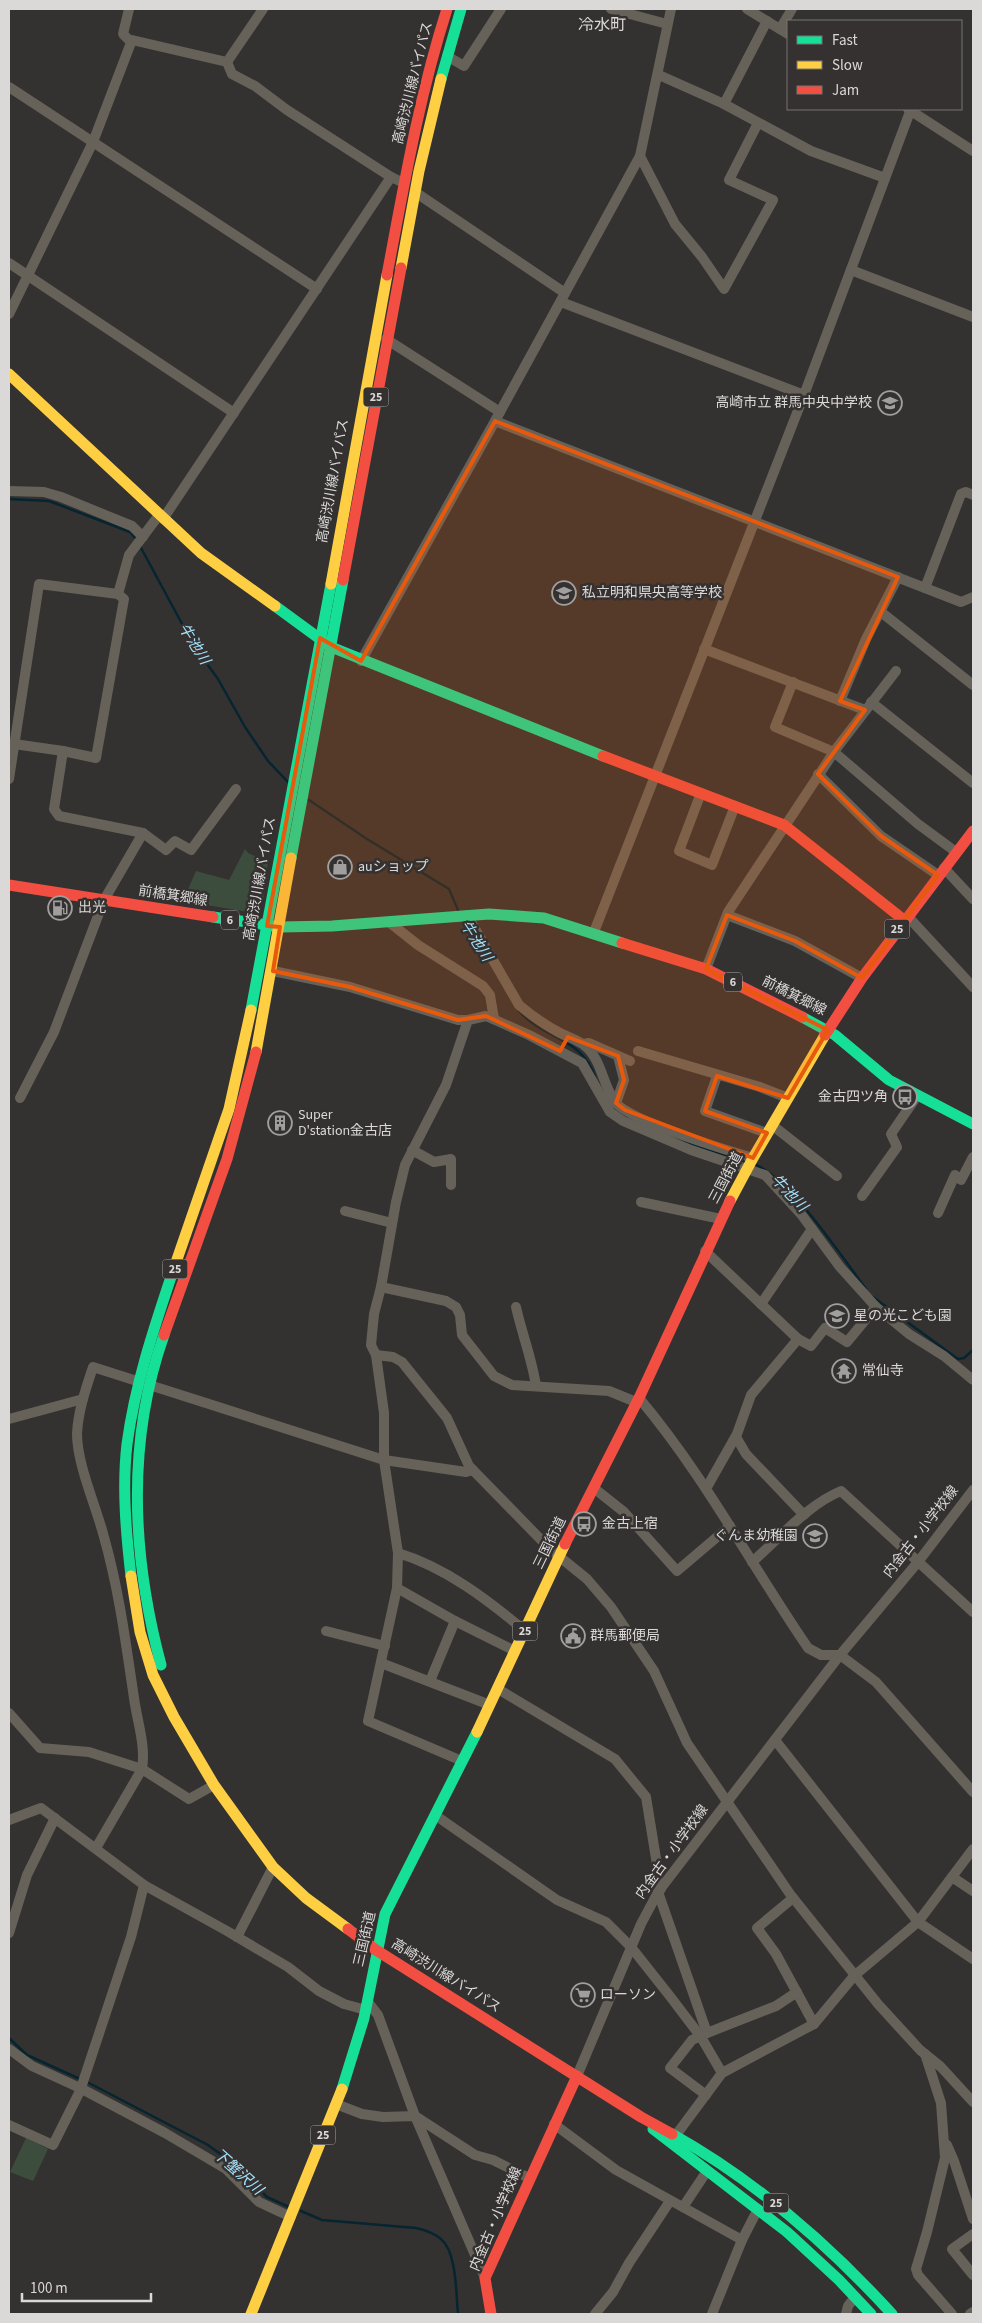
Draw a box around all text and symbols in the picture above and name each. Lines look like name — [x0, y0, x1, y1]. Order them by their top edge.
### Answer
district label: 冷水町 — [578, 14, 626, 36]
street label: 高崎渋川線バイパス — [388, 20, 438, 146]
legend — [787, 20, 962, 110]
text: Fast — [832, 30, 858, 51]
text: Slow — [832, 55, 863, 76]
text: Jam — [832, 80, 859, 101]
road number: 25 — [364, 388, 388, 407]
school or university icon: 高崎市立 群馬中央中学校 — [877, 390, 903, 416]
place label: 高崎市立 群馬中央中学校 — [715, 393, 872, 413]
street label: 高崎渋川線バイパス — [312, 417, 354, 545]
school or university icon: 私立明和県央高等学校 — [551, 580, 577, 606]
place label: 私立明和県央高等学校 — [582, 583, 722, 603]
water label: 牛池川 — [173, 619, 216, 670]
street label: 高崎渋川線バイパス — [239, 815, 281, 943]
shop icon: auショップ — [327, 854, 353, 880]
place label: auショップ — [358, 857, 429, 877]
street label: 前橋箕郷線 — [137, 881, 209, 911]
fuel station icon: 出光 — [47, 895, 73, 921]
place label: 出光 — [78, 898, 106, 918]
road number: 6 — [221, 910, 239, 930]
water label: 牛池川 — [455, 916, 498, 967]
road number: 25 — [884, 920, 910, 939]
street label: 前橋箕郷線 — [758, 971, 830, 1021]
road number: 6 — [724, 972, 742, 992]
bus stop icon: 金古四ツ角 — [892, 1084, 918, 1110]
place label: 金古四ツ角 — [818, 1087, 888, 1107]
place label: Super D'station金古店 — [298, 1105, 392, 1141]
building icon: Super D'station金古店 — [267, 1110, 293, 1136]
street label: 三国街道 — [704, 1149, 748, 1207]
water label: 牛池川 — [766, 1170, 814, 1218]
road number: 25 — [162, 1260, 188, 1278]
school or university icon: 星の光こども園 — [824, 1303, 850, 1329]
place label: 星の光こども園 — [854, 1306, 952, 1326]
temple icon: 常仙寺 — [831, 1358, 857, 1384]
place label: 常仙寺 — [862, 1361, 904, 1381]
street label: 内金古・小学校線 — [879, 1482, 963, 1582]
bus stop icon: 金古上宿 — [571, 1511, 597, 1537]
street label: 三国街道 — [529, 1513, 571, 1573]
place label: 金古上宿 — [602, 1514, 658, 1534]
school or university icon: ぐんま幼稚園 — [802, 1523, 828, 1549]
place label: ぐんま幼稚園 — [714, 1526, 798, 1546]
road number: 25 — [512, 1622, 538, 1640]
public building icon: 群馬郵便局 — [560, 1623, 586, 1649]
place label: 群馬郵便局 — [590, 1626, 660, 1646]
street label: 内金古・小学校線 — [631, 1801, 713, 1903]
street label: 三国街道 — [349, 1909, 381, 1969]
street label: 高崎渋川線バイパス — [387, 1934, 505, 2018]
supermarket icon: ローソン — [570, 1982, 596, 2008]
place label: ローソン — [600, 1985, 656, 2005]
road number: 25 — [310, 2126, 336, 2144]
water label: 下蟹沢川 — [209, 2144, 269, 2201]
street label: 内金古・小学校線 — [465, 2164, 527, 2274]
road number: 25 — [764, 2194, 788, 2212]
scale bar — [22, 2270, 151, 2302]
text: 100 m — [30, 2278, 68, 2299]

